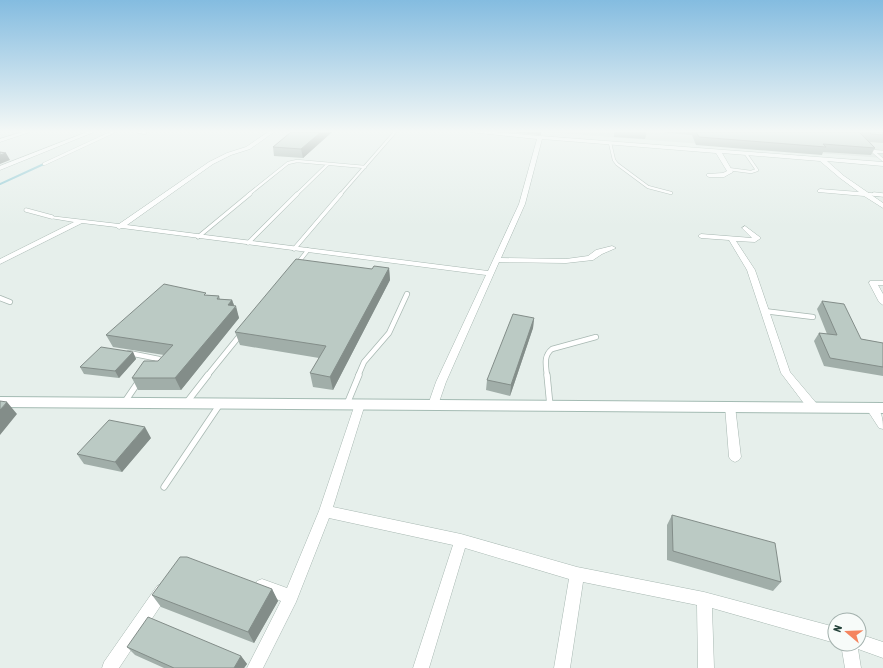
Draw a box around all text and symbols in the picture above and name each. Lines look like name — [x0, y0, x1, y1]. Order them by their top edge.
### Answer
north arrow — [827, 612, 867, 652]
text: N — [831, 624, 844, 634]

